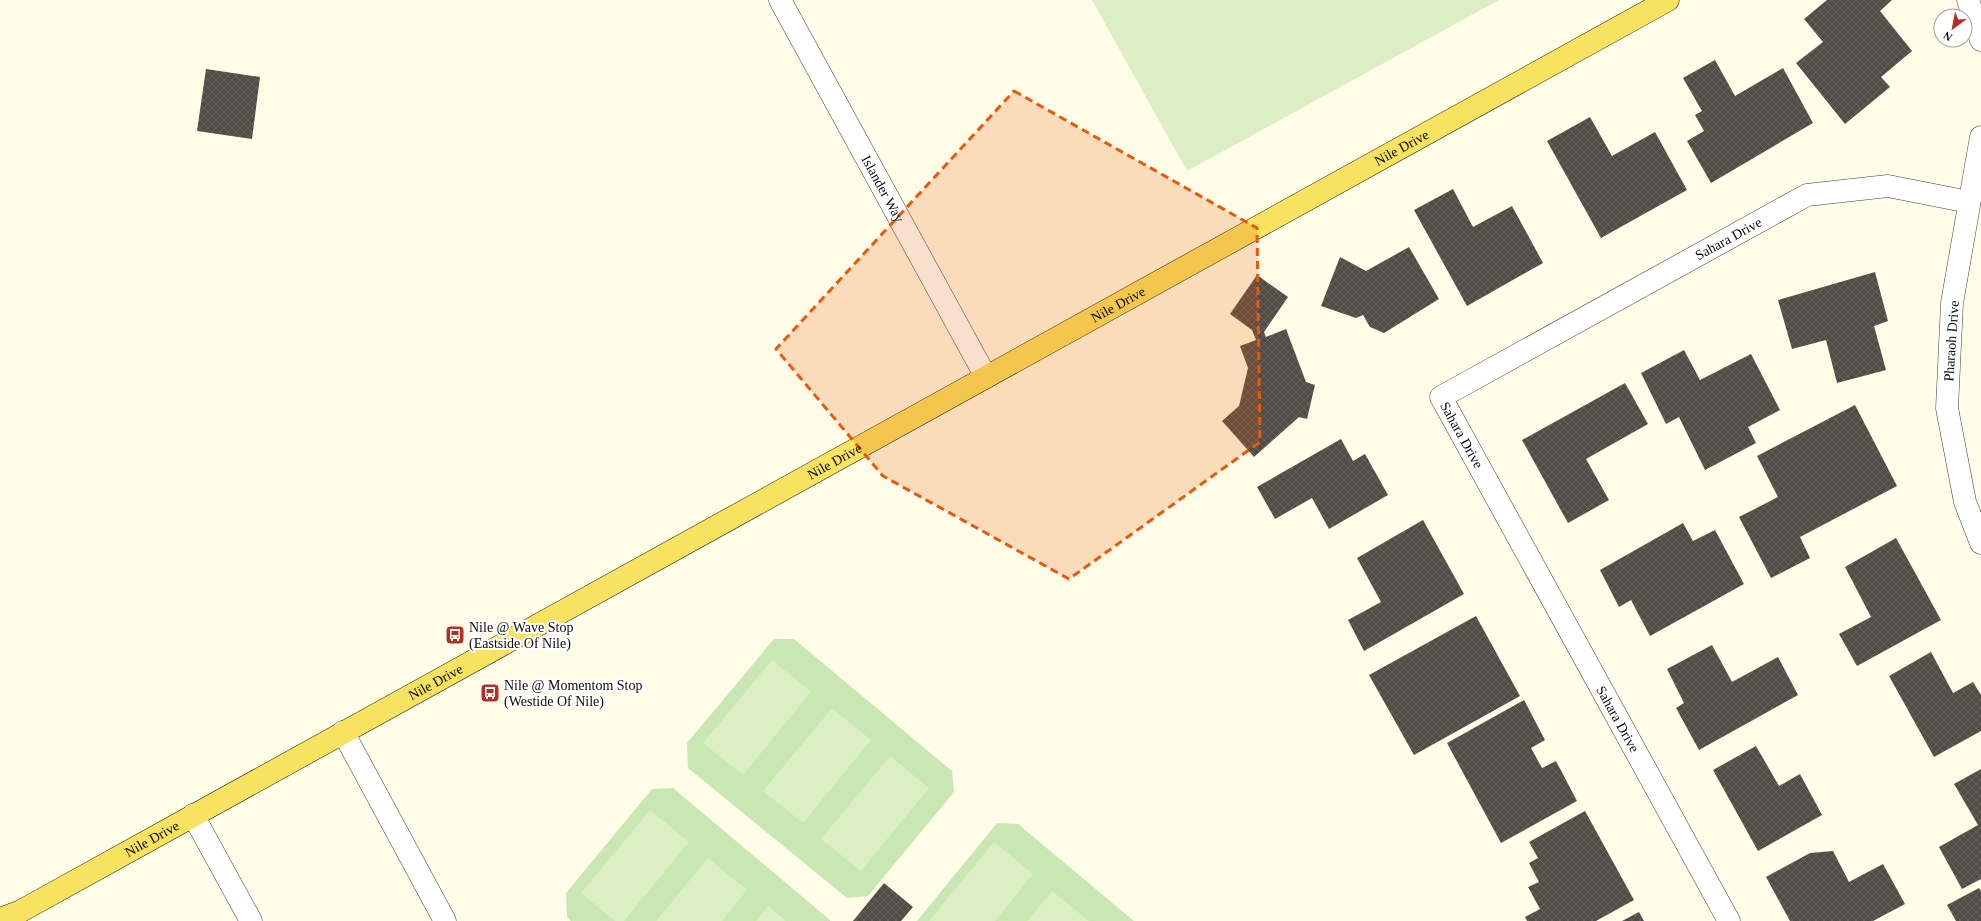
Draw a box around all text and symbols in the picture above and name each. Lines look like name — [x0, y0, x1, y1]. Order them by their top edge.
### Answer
north arrow — [1933, 8, 1973, 48]
text: N — [1941, 29, 1954, 44]
street label: Nile Drive — [1372, 127, 1431, 169]
street label: Islander Way — [858, 153, 907, 225]
street label: Sahara Drive — [1693, 215, 1764, 263]
street label: Nile Drive — [1088, 284, 1148, 326]
street label: Pharaoh Drive — [1941, 300, 1962, 382]
street label: Sahara Drive — [1437, 399, 1486, 471]
street label: Nile Drive — [805, 441, 864, 482]
place label: Nile @ Wave Stop (Eastside Of Nile) — [469, 620, 573, 652]
bus stop icon: Nile @ Wave Stop (Eastside Of Nile) — [444, 624, 466, 646]
street label: Nile Drive — [406, 661, 465, 703]
place label: Nile @ Momentom Stop (Westide Of Nile) — [504, 678, 643, 710]
bus stop icon: Nile @ Momentom Stop (Westide Of Nile) — [479, 682, 501, 704]
street label: Sahara Drive — [1593, 683, 1642, 755]
street label: Nile Drive — [122, 818, 182, 860]

